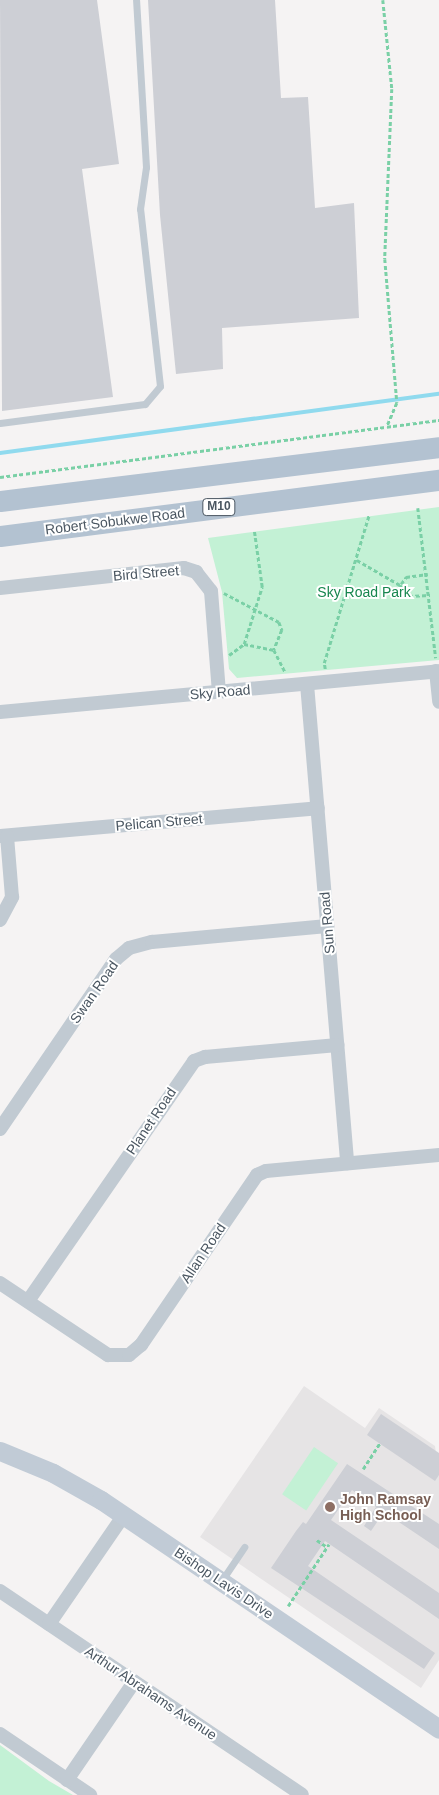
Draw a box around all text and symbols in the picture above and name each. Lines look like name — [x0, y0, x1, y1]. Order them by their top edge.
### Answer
road number: M10 — [202, 498, 236, 516]
street label: Robert Sobukwe Road — [44, 504, 186, 538]
street label: Bird Street — [112, 562, 180, 584]
park label: Sky Road Park — [317, 584, 411, 600]
street label: Sky Road — [189, 681, 251, 703]
street label: Pelican Street — [115, 810, 203, 834]
street label: Sun Road — [316, 891, 338, 955]
street label: Swan Road — [66, 958, 122, 1026]
street label: Planet Road — [122, 1084, 180, 1158]
street label: Allan Road — [177, 1220, 229, 1286]
place label: John Ramsay High School — [340, 1491, 431, 1524]
marker: John Ramsay High School — [324, 1501, 336, 1513]
street label: Bishop Lavis Drive — [171, 1544, 277, 1622]
street label: Arthur Abrahams Avenue — [81, 1642, 221, 1744]

